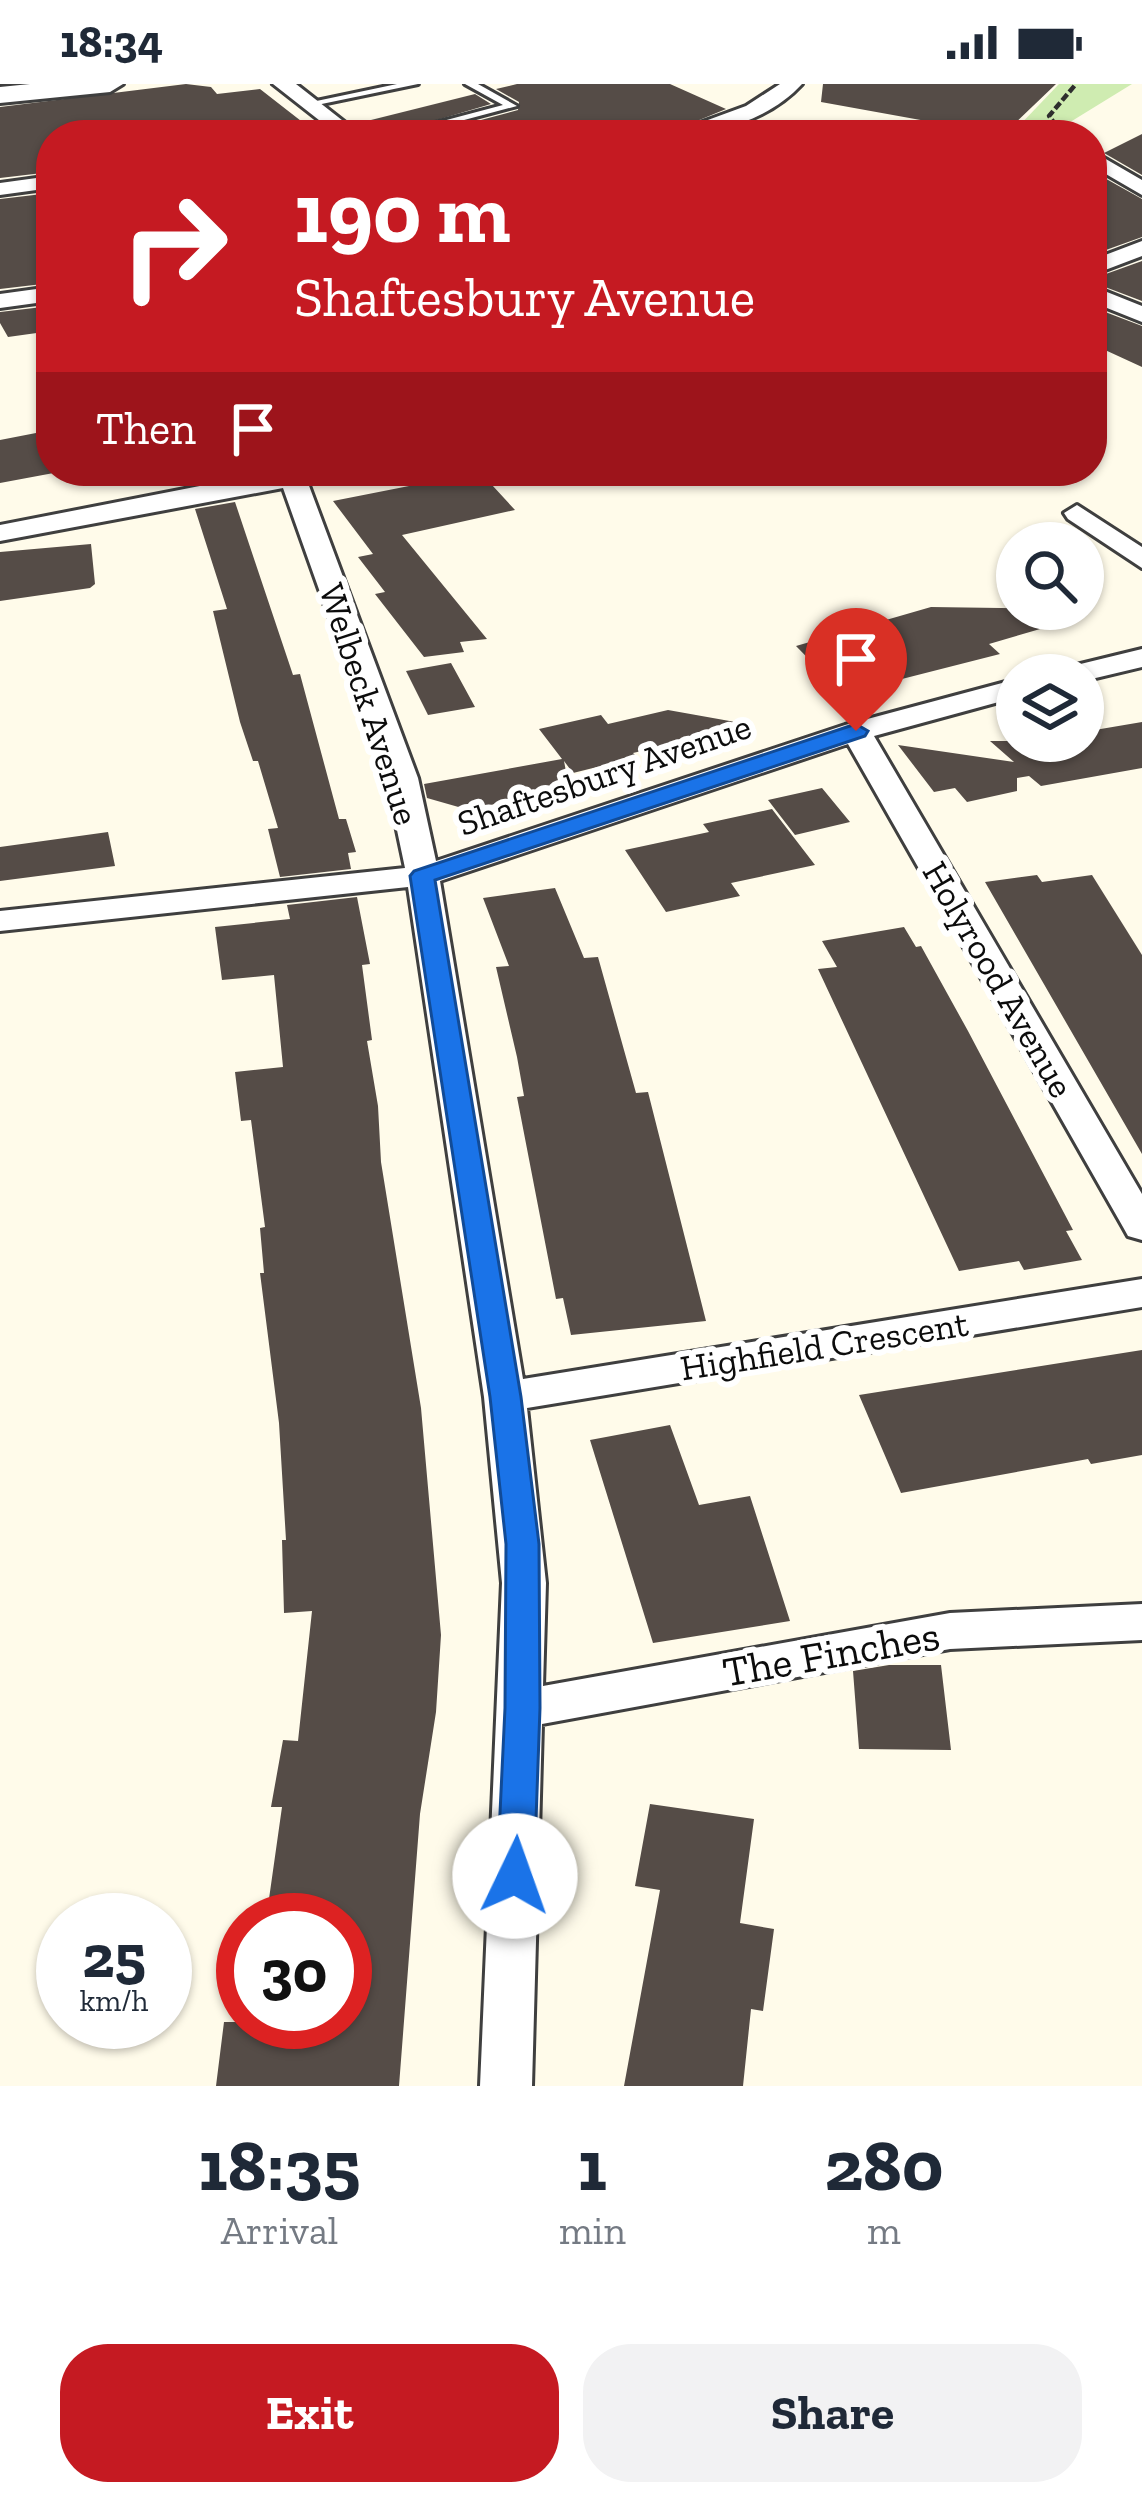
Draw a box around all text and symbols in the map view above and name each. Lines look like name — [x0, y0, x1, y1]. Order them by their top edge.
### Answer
text: 18:34 — [60, 15, 163, 69]
text: 190 m — [294, 163, 511, 264]
icon: right — [96, 168, 252, 324]
text: Shaftesbury Avenue — [294, 265, 755, 330]
icon: arrive — [220, 396, 286, 462]
text: Then — [96, 402, 196, 456]
map controls — [996, 522, 1104, 762]
button: search — [996, 522, 1104, 630]
street label: Welbeck Avenue — [310, 578, 429, 830]
pin — [805, 608, 907, 731]
icon: arrive — [823, 626, 889, 692]
button: layers — [996, 654, 1104, 762]
street label: Shaftesbury Avenue — [452, 704, 757, 845]
street label: Holyrood Avenue — [914, 854, 1084, 1105]
street label: Highfield Crescent — [677, 1301, 972, 1389]
street label: The Finches — [719, 1609, 943, 1698]
position arrow — [452, 1813, 578, 1939]
speed limit sign: 30 — [216, 1893, 372, 2049]
text: 25 — [82, 1920, 146, 1992]
text: km/h — [80, 1983, 148, 2019]
text: 18:35 — [199, 2122, 360, 2208]
text: 1 — [578, 2122, 607, 2208]
text: 280 — [824, 2122, 943, 2208]
text: Arrival — [221, 2207, 338, 2254]
text: min — [559, 2207, 626, 2254]
text: m — [867, 2207, 901, 2254]
button: Exit — [60, 2344, 559, 2482]
button: Share — [583, 2344, 1082, 2482]

